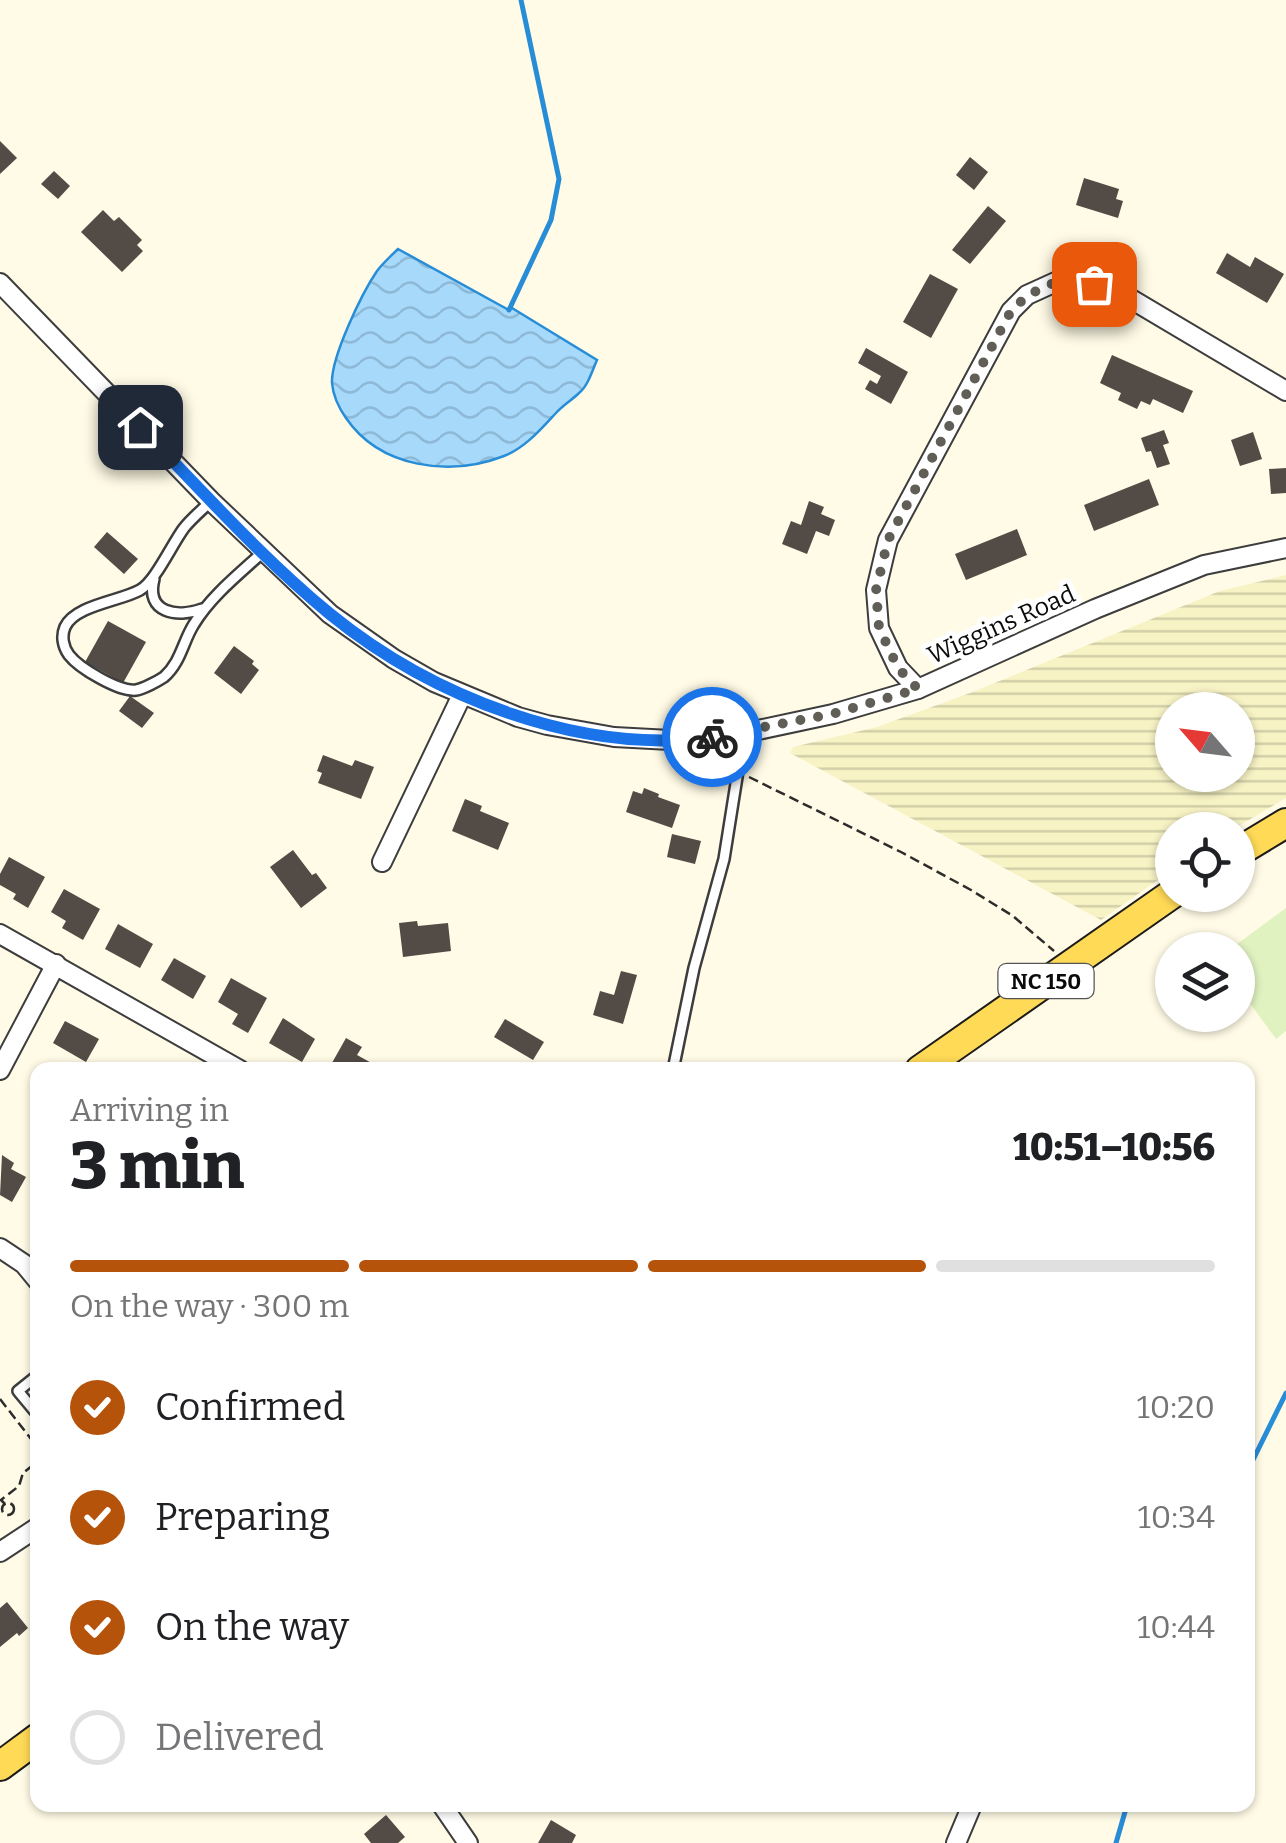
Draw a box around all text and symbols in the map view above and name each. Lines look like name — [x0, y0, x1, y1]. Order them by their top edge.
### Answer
pin — [1052, 242, 1137, 327]
icon: bag — [1067, 257, 1122, 312]
pin — [98, 385, 183, 470]
icon: home — [113, 400, 168, 455]
street label: Wiggins Road — [923, 579, 1080, 671]
courier — [662, 687, 762, 787]
north arrow — [1155, 692, 1255, 792]
map controls — [1155, 692, 1255, 1032]
icon: bike — [685, 710, 740, 765]
button: locate — [1155, 812, 1255, 912]
button: layers — [1155, 932, 1255, 1032]
road number: NC 150 — [998, 964, 1094, 998]
text: Arriving in — [70, 1091, 229, 1129]
text: 10:51–10:56 — [1013, 1124, 1215, 1170]
text: 3 min — [70, 1127, 244, 1205]
text: On the way · 300 m — [70, 1287, 349, 1325]
icon: check — [70, 1380, 125, 1435]
text: Confirmed — [155, 1384, 345, 1430]
text: 10:20 — [1137, 1388, 1215, 1426]
icon: check — [70, 1490, 125, 1545]
text: Preparing — [155, 1494, 330, 1540]
text: 10:34 — [1138, 1498, 1215, 1536]
icon: check — [70, 1600, 125, 1655]
text: On the way — [155, 1604, 349, 1650]
text: 10:44 — [1137, 1608, 1215, 1646]
text: Delivered — [155, 1714, 324, 1760]

